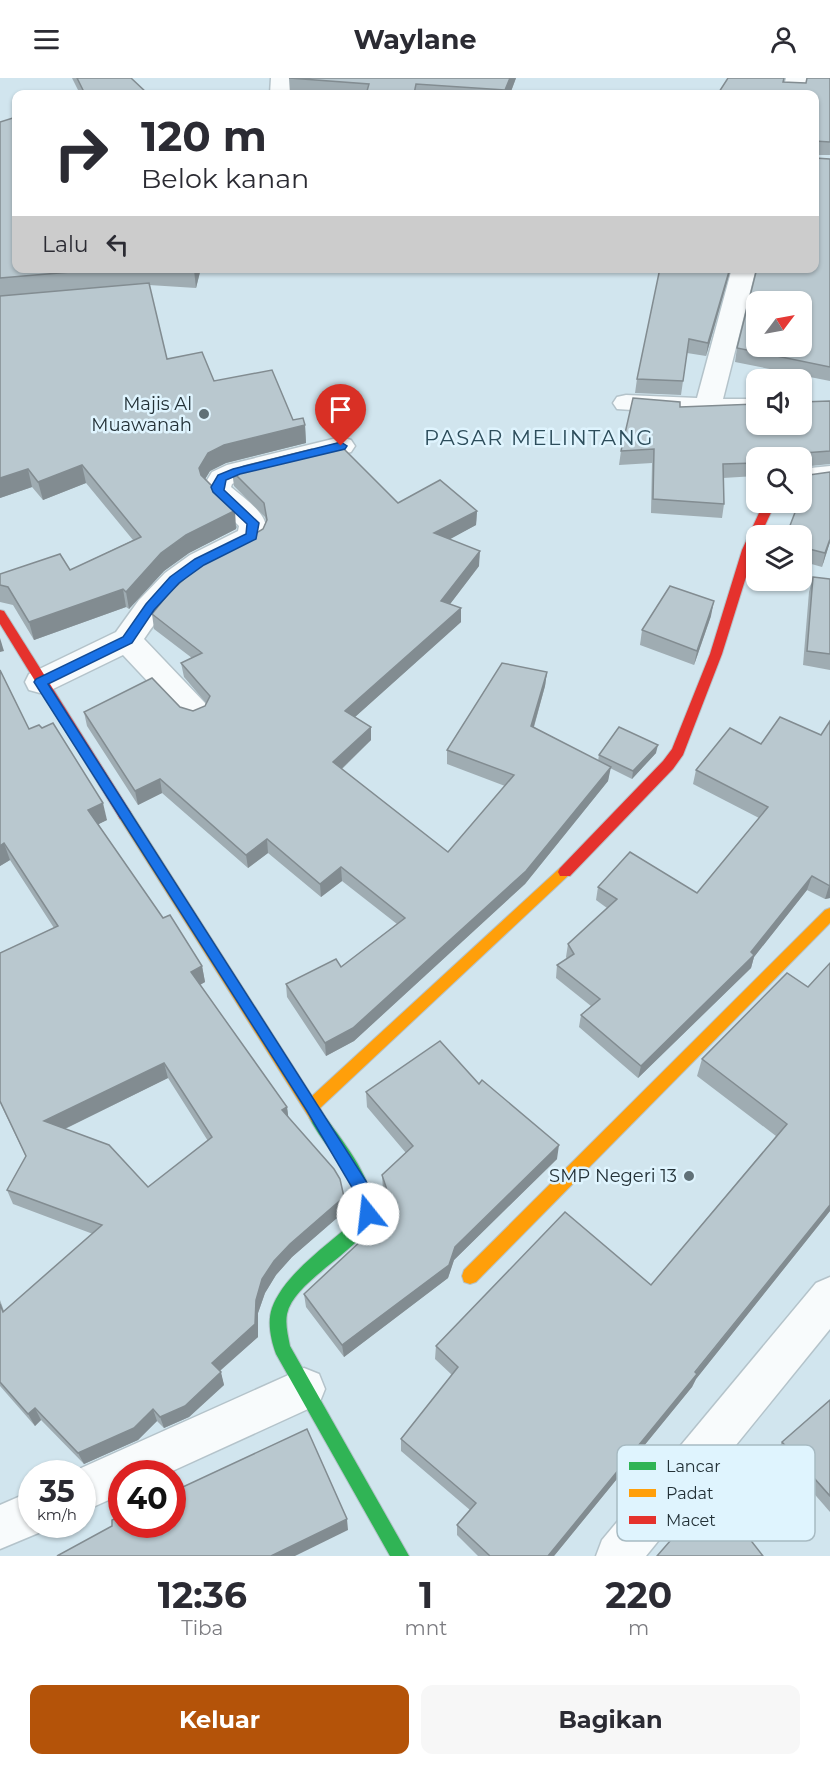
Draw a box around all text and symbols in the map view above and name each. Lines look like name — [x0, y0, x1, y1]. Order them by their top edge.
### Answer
icon: menu — [30, 23, 63, 56]
text: Waylane — [353, 23, 477, 56]
icon: person — [767, 23, 800, 56]
text: 120 m — [141, 110, 267, 162]
icon: right — [42, 114, 120, 192]
text: Belok kanan — [141, 162, 309, 195]
icon: left — [101, 228, 134, 261]
text: Lalu — [42, 231, 89, 258]
north arrow — [746, 291, 812, 357]
map controls — [746, 291, 812, 591]
button: sound — [746, 369, 812, 435]
pin — [315, 384, 366, 446]
place label: Majis Al Muawanah — [91, 393, 192, 436]
icon: arrive — [324, 393, 357, 426]
marker: Majis Al Muawanah — [197, 407, 211, 421]
district label: PASAR MELINTANG — [424, 425, 654, 450]
button: search — [746, 447, 812, 513]
button: layers — [746, 525, 812, 591]
place label: SMP Negeri 13 — [549, 1165, 677, 1187]
marker: SMP Negeri 13 — [682, 1169, 696, 1183]
position arrow — [336, 1182, 400, 1246]
legend — [617, 1445, 815, 1541]
text: Lancar — [666, 1457, 721, 1476]
speed limit sign: 40 — [108, 1460, 186, 1538]
text: 35 — [39, 1473, 75, 1510]
text: Padat — [666, 1484, 714, 1503]
text: km/h — [37, 1505, 77, 1524]
text: Macet — [666, 1511, 716, 1530]
text: 12:36 — [158, 1573, 247, 1617]
text: 1 — [419, 1573, 433, 1617]
text: 220 — [605, 1573, 672, 1617]
text: Tiba — [181, 1616, 223, 1640]
text: mnt — [405, 1616, 447, 1640]
text: m — [628, 1616, 649, 1640]
button: Keluar — [30, 1685, 409, 1754]
button: Bagikan — [421, 1685, 800, 1754]

